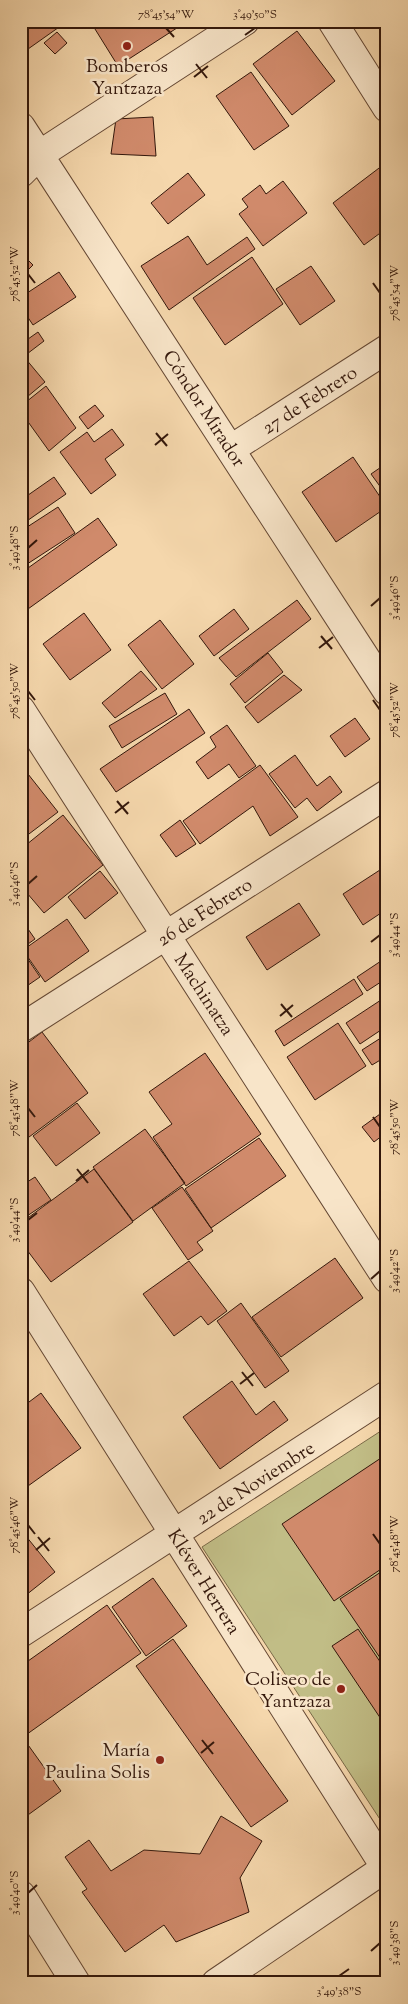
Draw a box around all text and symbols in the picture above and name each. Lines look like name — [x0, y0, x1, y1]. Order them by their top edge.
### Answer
text: 78°45'54"W — [138, 6, 195, 24]
text: 3°49'50"S — [233, 6, 277, 24]
marker: Bomberos Yantzaza — [121, 40, 133, 52]
place label: Bomberos Yantzaza — [86, 54, 168, 103]
text: 78°45'52"W — [6, 246, 24, 302]
text: 78°45'54"W — [386, 264, 404, 321]
street label: Cóndor Mirador — [155, 345, 251, 473]
street label: 27 de Febrero — [257, 360, 363, 442]
text: 3°49'48"S — [6, 526, 24, 570]
text: 3°49'46"S — [386, 576, 404, 620]
text: 78°45'50"W — [6, 662, 24, 719]
text: 78°45'52"W — [386, 682, 404, 738]
text: 3°49'46"S — [6, 862, 24, 906]
street label: 26 de Febrero — [152, 872, 258, 954]
text: 3°49'44"S — [386, 913, 404, 957]
street label: Machinatza — [166, 949, 240, 1042]
text: 78°45'48"W — [6, 1079, 24, 1136]
text: 78°45'50"W — [386, 1098, 404, 1155]
text: 3°49'44"S — [6, 1198, 24, 1242]
text: 3°49'42"S — [386, 1249, 404, 1293]
street label: 22 de Noviembre — [192, 1436, 321, 1532]
text: 78°45'46"W — [6, 1496, 24, 1553]
text: 78°45'48"W — [386, 1515, 404, 1572]
street label: Kléver Herrera — [160, 1524, 246, 1640]
place label: Coliseo de Yantzaza — [245, 1667, 331, 1716]
marker: Coliseo de Yantzaza — [335, 1683, 347, 1695]
place label: María Paulina Solis — [46, 1738, 150, 1787]
marker: María Paulina Solis — [154, 1754, 166, 1766]
text: 3°49'40"S — [6, 1871, 24, 1915]
text: 3°49'38"S — [386, 1921, 404, 1965]
text: 3°49'38"S — [317, 1983, 361, 2001]

